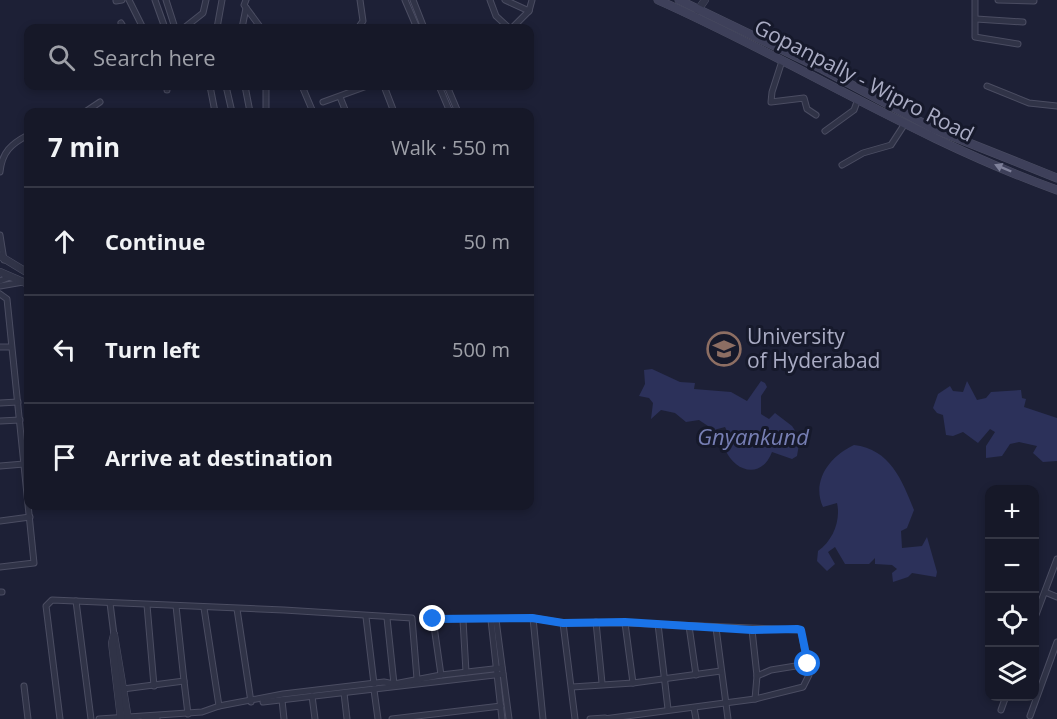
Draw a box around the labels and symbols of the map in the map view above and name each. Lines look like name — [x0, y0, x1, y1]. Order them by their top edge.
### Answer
street label: Gopanpally - Wipro Road — [750, 12, 979, 148]
one-way arrow — [993, 163, 1011, 173]
place label: University of Hyderabad — [747, 322, 880, 374]
school or university icon: University of Hyderabad — [706, 331, 742, 367]
water label: Gnyankund — [697, 421, 810, 451]
route end — [419, 605, 445, 631]
route start — [794, 650, 820, 676]

